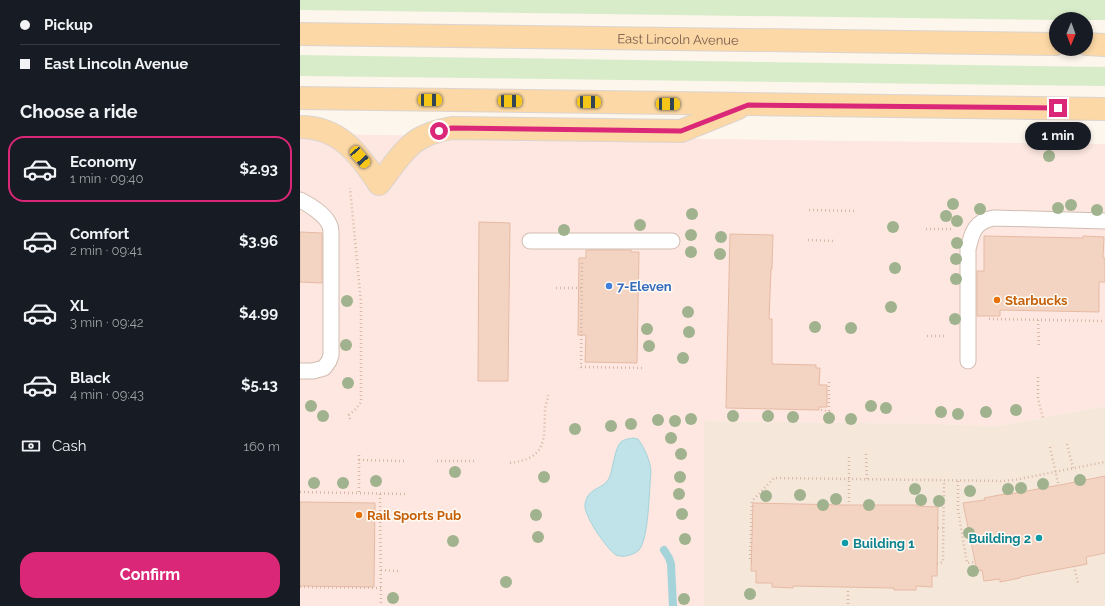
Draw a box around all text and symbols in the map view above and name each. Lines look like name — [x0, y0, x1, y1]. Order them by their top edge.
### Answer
north arrow — [1049, 12, 1093, 56]
map controls — [1049, 12, 1093, 56]
text: Pickup — [44, 16, 93, 34]
street label: East Lincoln Avenue — [617, 31, 739, 48]
text: East Lincoln Avenue — [44, 55, 188, 73]
car — [418, 94, 442, 106]
car — [498, 95, 522, 107]
car — [577, 96, 601, 108]
car — [656, 98, 680, 110]
route end — [1049, 99, 1067, 117]
text: Choose a ride — [20, 101, 138, 122]
route start — [430, 122, 448, 140]
callout: 1 min — [1025, 122, 1091, 150]
text: 1 min — [1042, 128, 1074, 143]
car — [348, 144, 372, 170]
icon: car — [22, 151, 58, 187]
text: Economy — [70, 153, 137, 171]
text: $2.93 — [239, 160, 278, 178]
text: 1 min · 09:40 — [70, 171, 143, 186]
icon: car — [22, 223, 58, 259]
text: Comfort — [70, 225, 129, 243]
text: $3.96 — [239, 232, 278, 250]
text: 2 min · 09:41 — [70, 243, 142, 258]
place label: 7-Eleven — [617, 279, 672, 294]
marker: 7-Eleven — [604, 281, 614, 291]
place label: Starbucks — [1005, 293, 1068, 308]
icon: car — [22, 295, 58, 331]
marker: Starbucks — [992, 295, 1002, 305]
text: XL — [70, 297, 88, 315]
text: $4.99 — [239, 304, 278, 322]
text: 3 min · 09:42 — [70, 315, 144, 330]
icon: car — [22, 367, 58, 403]
text: Black — [70, 369, 110, 387]
text: $5.13 — [241, 376, 278, 394]
text: 4 min · 09:43 — [70, 387, 144, 402]
icon: cash — [20, 435, 42, 457]
text: Cash — [52, 437, 86, 455]
text: 160 m — [243, 439, 280, 454]
place label: Rail Sports Pub — [367, 508, 461, 523]
marker: Rail Sports Pub — [354, 510, 364, 520]
place label: Building 2 — [968, 531, 1031, 546]
marker: Building 2 — [1034, 533, 1044, 543]
place label: Building 1 — [853, 536, 915, 551]
marker: Building 1 — [840, 538, 850, 548]
button: Confirm — [20, 552, 280, 598]

